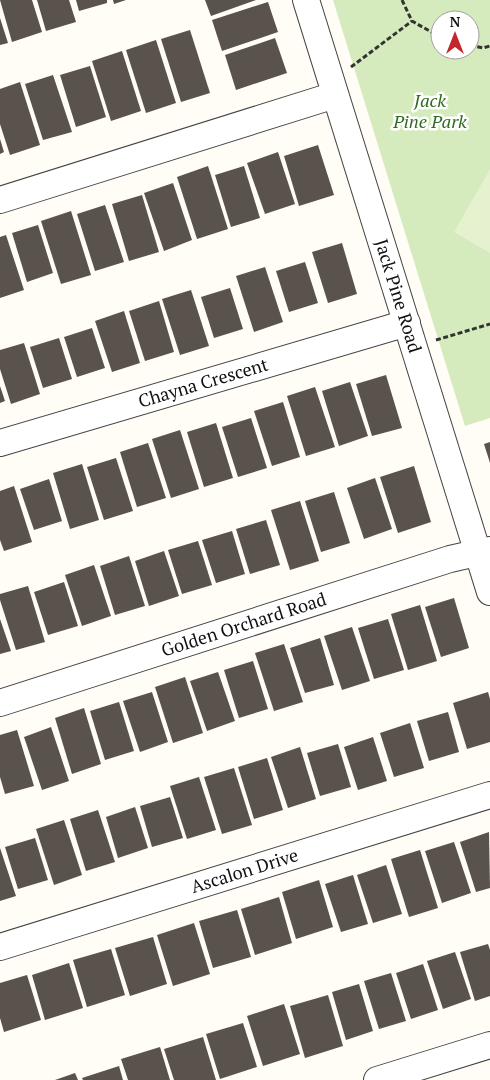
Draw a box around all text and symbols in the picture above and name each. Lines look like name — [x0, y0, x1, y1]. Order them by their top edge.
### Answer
north arrow — [430, 10, 480, 60]
text: N — [450, 12, 461, 31]
park label: Jack Pine Park — [392, 88, 467, 133]
street label: Jack Pine Road — [370, 236, 428, 356]
street label: Chayna Crescent — [135, 351, 271, 413]
street label: Golden Orchard Road — [158, 586, 329, 662]
street label: Ascalon Drive — [188, 842, 301, 898]

